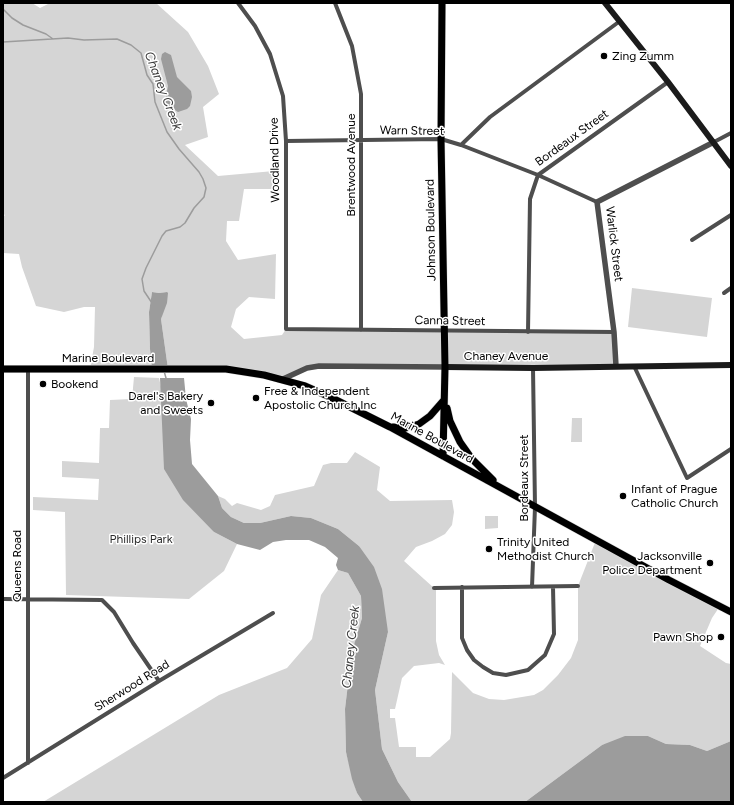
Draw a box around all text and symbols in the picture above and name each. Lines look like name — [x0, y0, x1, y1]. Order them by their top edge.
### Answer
water label: Chaney Creek — [141, 49, 185, 133]
place label: Zing Zumm — [612, 49, 674, 63]
marker: Zing Zumm — [599, 51, 609, 61]
street label: Bordeaux Street — [533, 107, 611, 169]
street label: Brentwood Avenue — [344, 114, 358, 216]
street label: Woodland Drive — [267, 117, 283, 203]
street label: Warn Street — [380, 123, 444, 139]
street label: Johnson Boulevard — [423, 179, 439, 281]
street label: Warlick Street — [602, 206, 626, 282]
street label: Canna Street — [414, 313, 486, 329]
street label: Chaney Avenue — [464, 349, 548, 363]
street label: Marine Boulevard — [62, 351, 154, 365]
place label: Bookend — [51, 377, 98, 391]
marker: Bookend — [38, 379, 48, 389]
place label: Free & Independent Apostolic Church Inc — [264, 384, 377, 412]
place label: Darel's Bakery and Sweets — [128, 389, 203, 417]
marker: Free & Independent Apostolic Church Inc — [251, 393, 261, 403]
marker: Darel's Bakery and Sweets — [206, 398, 216, 408]
street label: Marine Boulevard — [388, 409, 476, 467]
street label: Bordeaux Street — [517, 434, 531, 522]
place label: Infant of Prague Catholic Church — [631, 482, 718, 510]
marker: Infant of Prague Catholic Church — [618, 491, 628, 501]
street label: Queens Road — [10, 530, 24, 602]
park label: Phillips Park — [110, 532, 172, 546]
place label: Trinity United Methodist Church — [497, 535, 594, 563]
marker: Trinity United Methodist Church — [484, 544, 494, 554]
place label: Jacksonville Police Department — [602, 549, 702, 577]
marker: Jacksonville Police Department — [705, 558, 715, 568]
water label: Chaney Creek — [339, 605, 363, 689]
place label: Pawn Shop — [653, 630, 713, 644]
marker: Pawn Shop — [716, 632, 726, 642]
street label: Sherwood Road — [92, 657, 172, 715]

